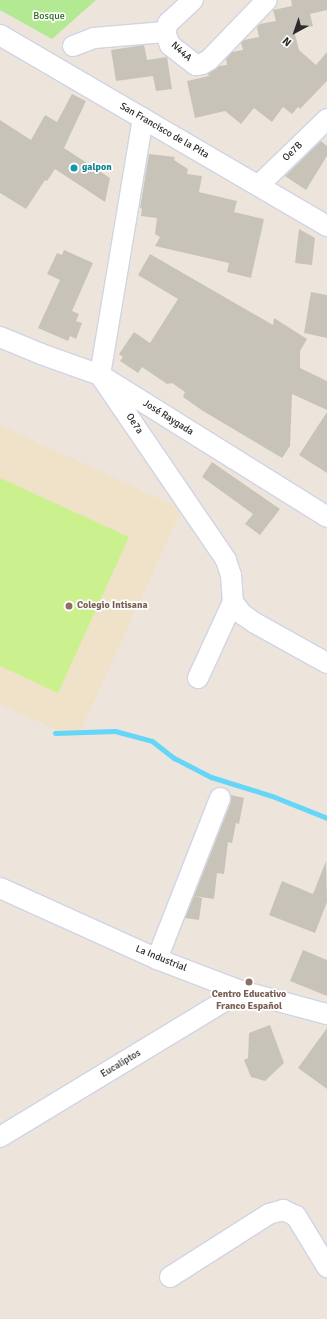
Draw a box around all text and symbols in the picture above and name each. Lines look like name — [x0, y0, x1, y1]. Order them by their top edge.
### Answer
park label: Bosque — [33, 11, 65, 23]
north arrow — [275, 12, 315, 52]
text: N — [280, 34, 294, 49]
street label: N44A — [168, 40, 194, 64]
street label: San Francisco de la Pita — [117, 101, 211, 161]
street label: Oe7B — [281, 140, 305, 164]
place label: galpon — [82, 162, 112, 174]
marker: galpon — [69, 163, 79, 173]
street label: José Raygada — [140, 398, 196, 438]
street label: Oe7a — [123, 412, 145, 436]
place label: Colegio Intisana — [77, 600, 148, 612]
marker: Colegio Intisana — [64, 601, 74, 611]
street label: La Industrial — [134, 943, 188, 975]
marker: Centro Educativo Franco Español — [244, 977, 254, 987]
place label: Centro Educativo Franco Español — [212, 988, 286, 1012]
street label: Eucaliptos — [99, 1047, 143, 1081]

